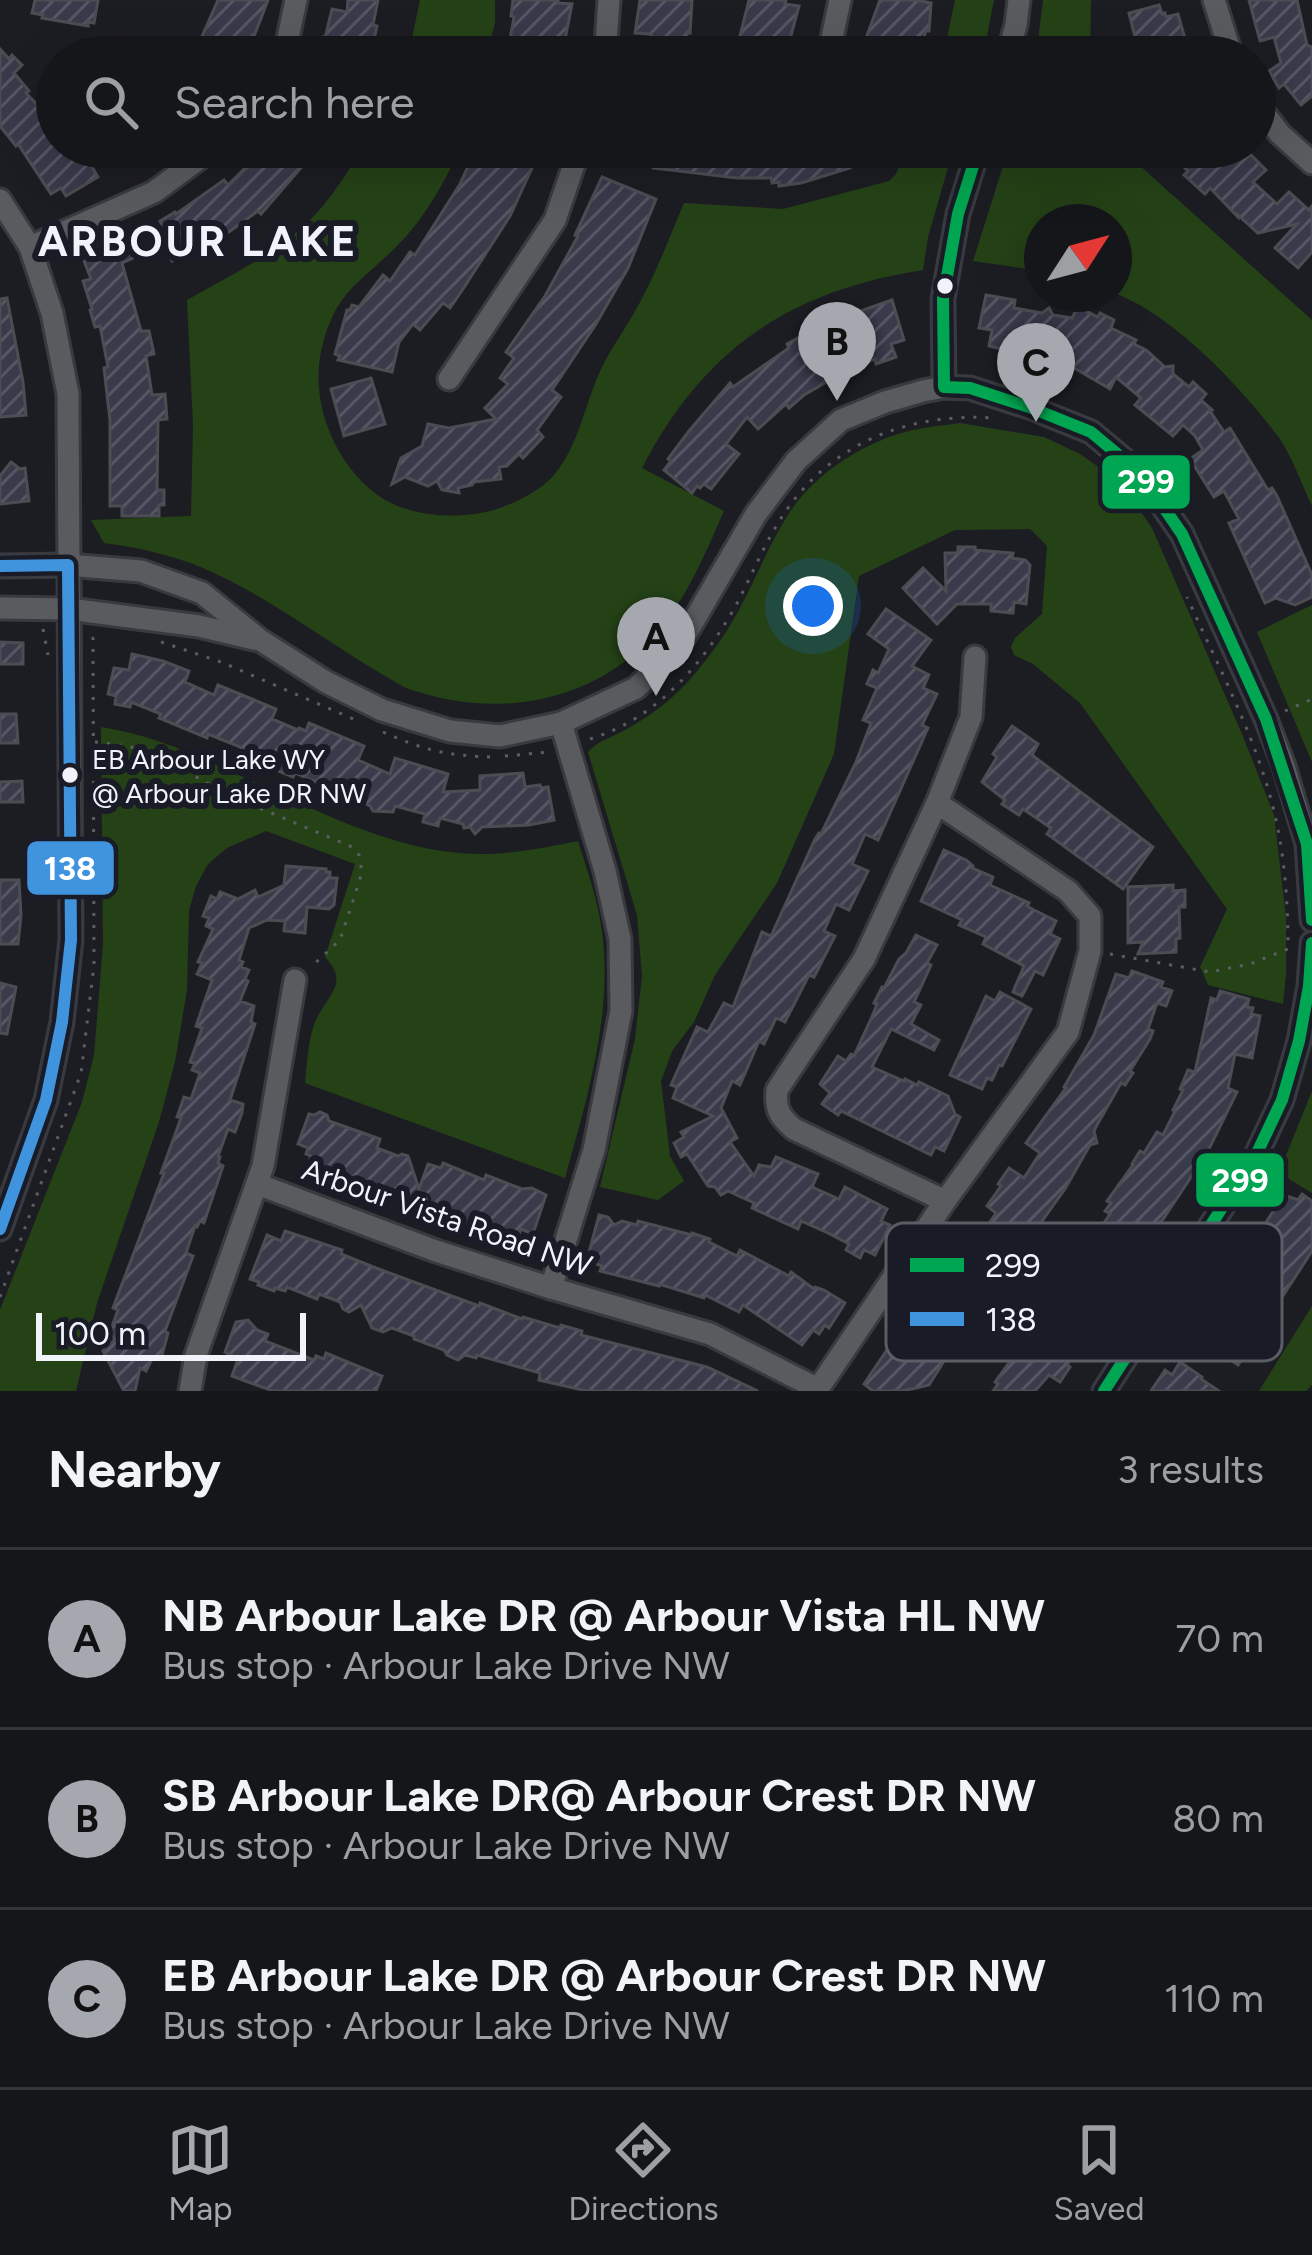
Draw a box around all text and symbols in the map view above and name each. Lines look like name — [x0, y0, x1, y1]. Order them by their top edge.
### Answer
search box — [36, 36, 1276, 168]
icon: search — [78, 69, 144, 135]
text: Search here — [174, 75, 414, 129]
north arrow — [1024, 204, 1132, 312]
district label: ARBOUR LAKE — [38, 216, 358, 267]
unlabelled marker — [934, 275, 956, 297]
pin: B — [798, 302, 876, 401]
pin: C — [997, 323, 1075, 422]
line badge: 299 — [1100, 453, 1192, 511]
text: 299 — [1117, 462, 1175, 501]
your location — [783, 576, 843, 636]
pin: A — [617, 597, 695, 696]
place label: EB Arbour Lake WY @ Arbour Lake DR NW — [92, 743, 366, 810]
marker: EB Arbour Lake WY @ Arbour Lake DR NW — [59, 764, 81, 786]
line badge: 138 — [25, 839, 116, 897]
text: 138 — [44, 849, 96, 888]
street label: Arbour Vista Road NW — [297, 1151, 597, 1285]
line badge: 299 — [1194, 1151, 1286, 1209]
text: 299 — [1211, 1161, 1269, 1200]
legend — [886, 1223, 1282, 1361]
text: 299 — [985, 1246, 1041, 1285]
text: 138 — [985, 1300, 1037, 1339]
scale bar — [36, 1307, 306, 1360]
text: 100 m — [54, 1314, 146, 1353]
text: Nearby — [48, 1439, 221, 1500]
text: 3 results — [1117, 1446, 1264, 1493]
text: NB Arbour Lake DR @ Arbour Vista HL NW — [162, 1588, 1045, 1642]
text: A — [73, 1615, 101, 1662]
text: 70 m — [1175, 1615, 1264, 1662]
text: Bus stop · Arbour Lake Drive NW — [162, 1642, 730, 1689]
text: SB Arbour Lake DR@ Arbour Crest DR NW — [162, 1768, 1036, 1822]
text: B — [75, 1795, 99, 1842]
text: 80 m — [1172, 1795, 1264, 1842]
text: Bus stop · Arbour Lake Drive NW — [162, 1822, 730, 1869]
text: EB Arbour Lake DR @ Arbour Crest DR NW — [162, 1948, 1046, 2002]
text: C — [73, 1975, 101, 2022]
text: 110 m — [1164, 1975, 1264, 2022]
text: Bus stop · Arbour Lake Drive NW — [162, 2002, 730, 2049]
tab: Map — [167, 2117, 233, 2228]
tab: Directions — [568, 2117, 719, 2228]
tab: Saved — [1054, 2117, 1145, 2228]

